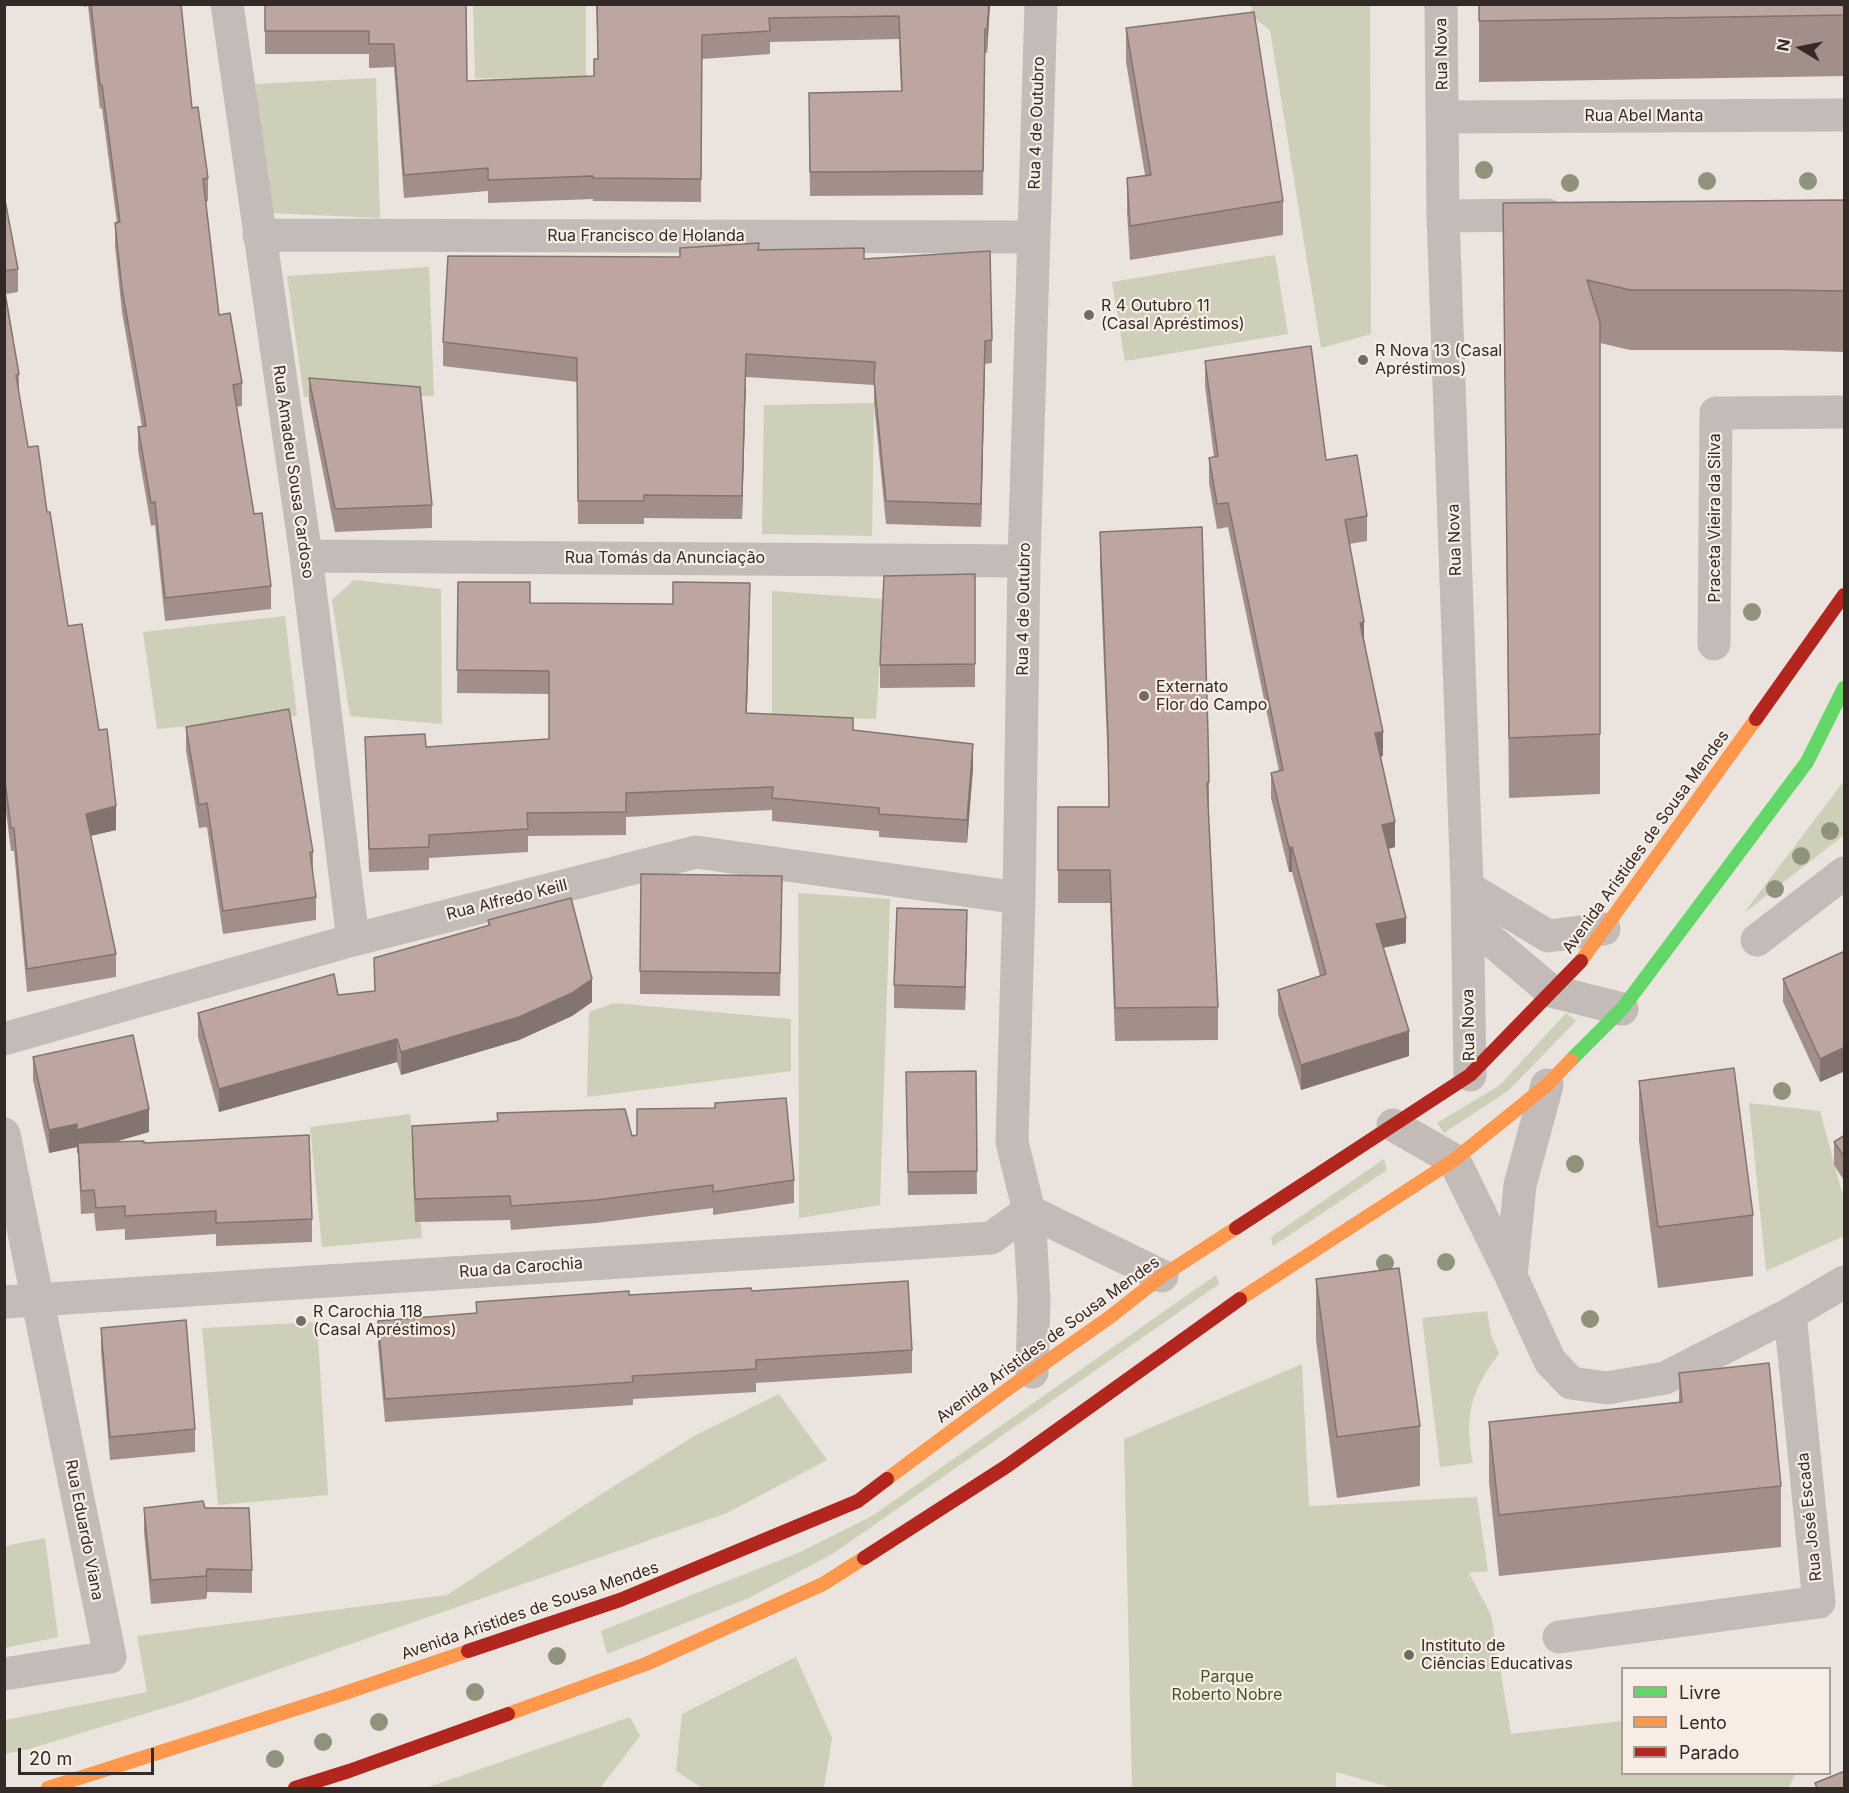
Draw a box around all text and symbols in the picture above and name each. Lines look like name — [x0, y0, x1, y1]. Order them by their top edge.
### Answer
street label: Rua Nova — [1432, 18, 1452, 90]
north arrow — [1771, 18, 1831, 78]
text: N — [1772, 37, 1794, 53]
street label: Rua 4 de Outubro — [1025, 56, 1049, 190]
street label: Rua Abel Manta — [1585, 106, 1703, 126]
street label: Rua Francisco de Holanda — [547, 226, 745, 246]
place label: R 4 Outubro 11 (Casal Apréstimos) — [1101, 296, 1245, 334]
marker: R 4 Outubro 11 (Casal Apréstimos) — [1082, 308, 1096, 322]
place label: R Nova 13 (Casal Apréstimos) — [1375, 341, 1502, 379]
marker: R Nova 13 (Casal Apréstimos) — [1356, 353, 1370, 367]
street label: Rua Amadeu Sousa Cardoso — [268, 364, 318, 580]
street label: Praceta Vieira da Silva — [1705, 433, 1725, 603]
street label: Rua Nova — [1444, 503, 1466, 577]
street label: Rua 4 de Outubro — [1013, 542, 1035, 676]
street label: Rua Tomás da Anunciação — [565, 548, 765, 568]
place label: Externato Flor do Campo — [1156, 677, 1267, 715]
marker: Externato Flor do Campo — [1137, 689, 1151, 703]
street label: Avenida Aristides de Sousa Mendes — [1559, 727, 1733, 957]
street label: Rua Alfredo Keill — [444, 876, 570, 924]
street label: Rua Nova — [1459, 989, 1479, 1061]
street label: Avenida Aristides de Sousa Mendes — [933, 1253, 1163, 1427]
street label: Rua da Carochia — [458, 1254, 584, 1282]
place label: R Carochia 118 (Casal Apréstimos) — [313, 1302, 457, 1340]
marker: R Carochia 118 (Casal Apréstimos) — [294, 1314, 308, 1328]
street label: Rua José Escada — [1794, 1452, 1826, 1582]
street label: Rua Eduardo Viana — [61, 1458, 107, 1602]
street label: Avenida Aristides de Sousa Mendes — [399, 1558, 661, 1664]
place label: Instituto de Ciências Educativas — [1421, 1636, 1573, 1674]
marker: Instituto de Ciências Educativas — [1402, 1648, 1416, 1662]
park label: Parque Roberto Nobre — [1172, 1667, 1282, 1705]
legend — [1621, 1667, 1831, 1775]
text: Livre — [1679, 1682, 1721, 1703]
text: Lento — [1679, 1712, 1727, 1733]
scale bar — [21, 1736, 158, 1774]
text: Parado — [1679, 1742, 1739, 1763]
text: 20 m — [29, 1748, 72, 1769]

